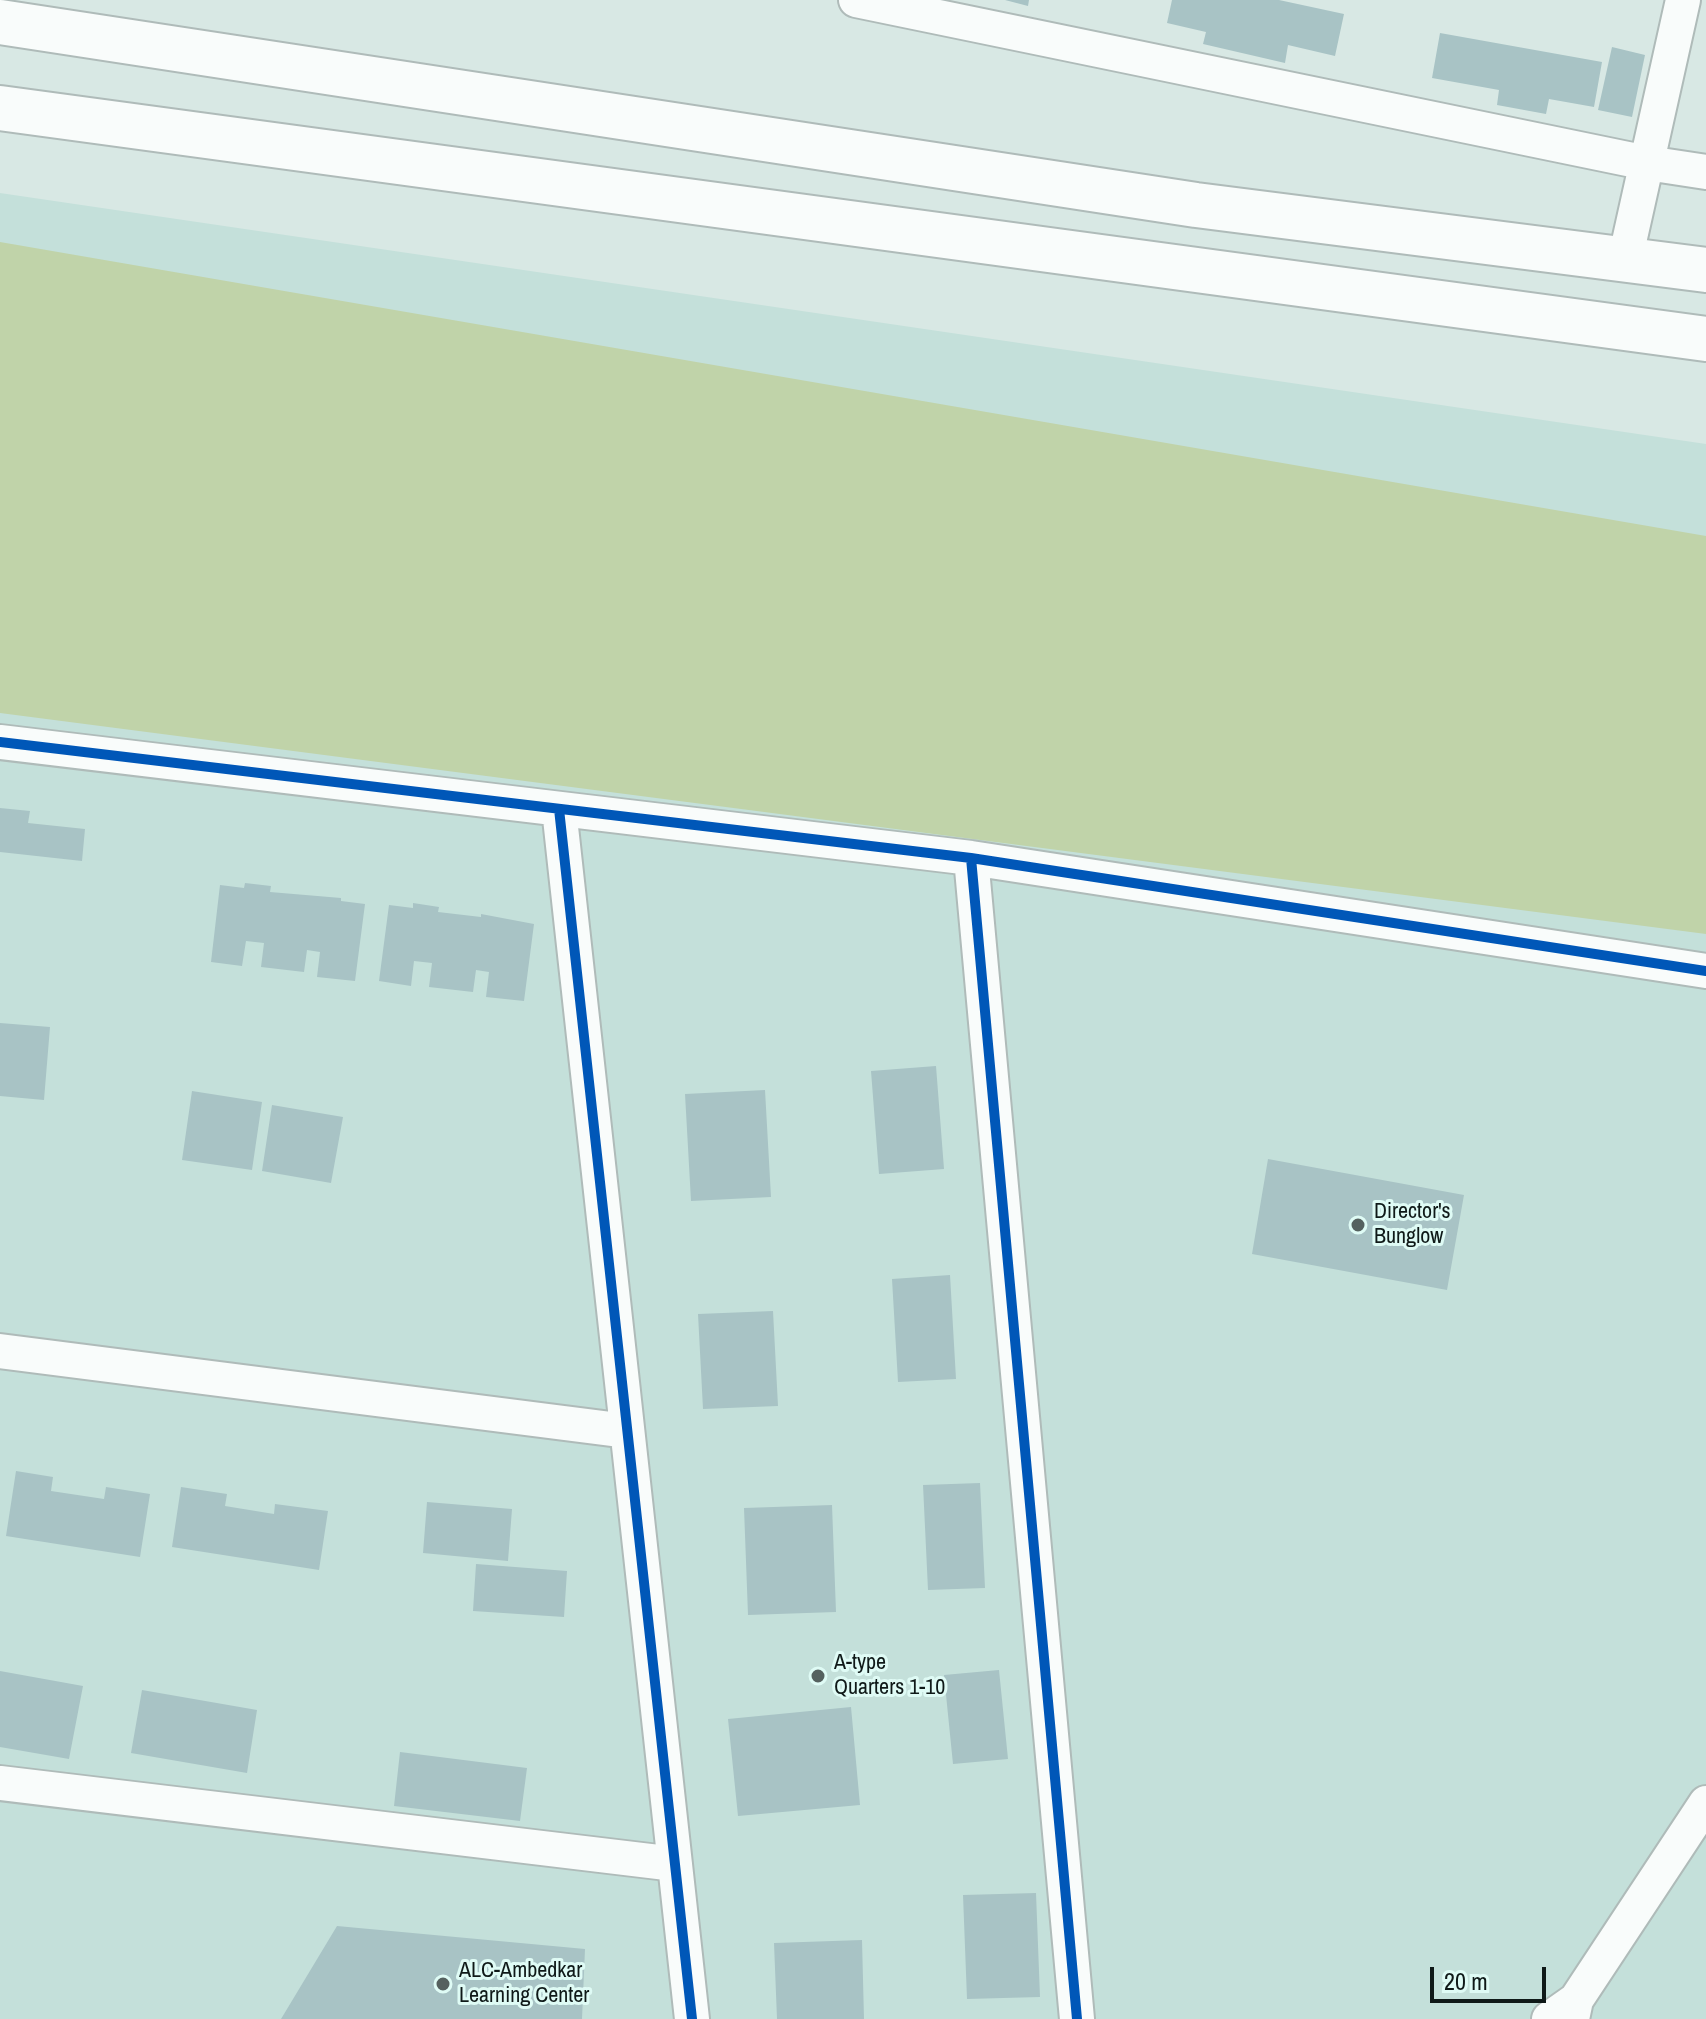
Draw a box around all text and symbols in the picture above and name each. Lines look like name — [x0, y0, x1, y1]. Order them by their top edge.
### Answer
place label: Director's Bunglow — [1374, 1199, 1451, 1250]
marker: Director's Bunglow — [1349, 1216, 1367, 1234]
place label: A-type Quarters 1-10 — [834, 1650, 945, 1702]
marker: A-type Quarters 1-10 — [809, 1667, 827, 1685]
scale bar — [1434, 1951, 1550, 2001]
place label: ALC-Ambedkar Learning Center — [459, 1958, 589, 2010]
text: 20 m — [1444, 1965, 1488, 1997]
marker: ALC-Ambedkar Learning Center — [434, 1975, 452, 1993]

